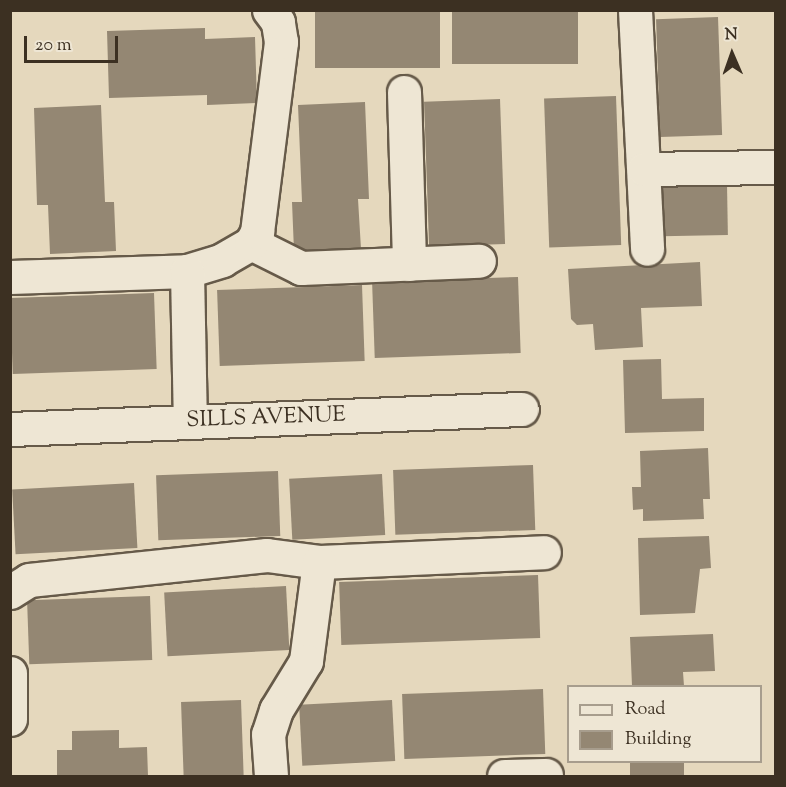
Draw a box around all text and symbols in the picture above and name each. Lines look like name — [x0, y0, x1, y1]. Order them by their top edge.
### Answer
scale bar — [27, 24, 122, 62]
north arrow — [702, 24, 762, 84]
text: N — [725, 24, 738, 47]
text: 20 m — [35, 33, 72, 59]
street label: SILLS AVENUE — [186, 403, 346, 435]
legend — [567, 685, 762, 763]
text: Road — [625, 697, 665, 723]
text: Building — [625, 727, 691, 753]

